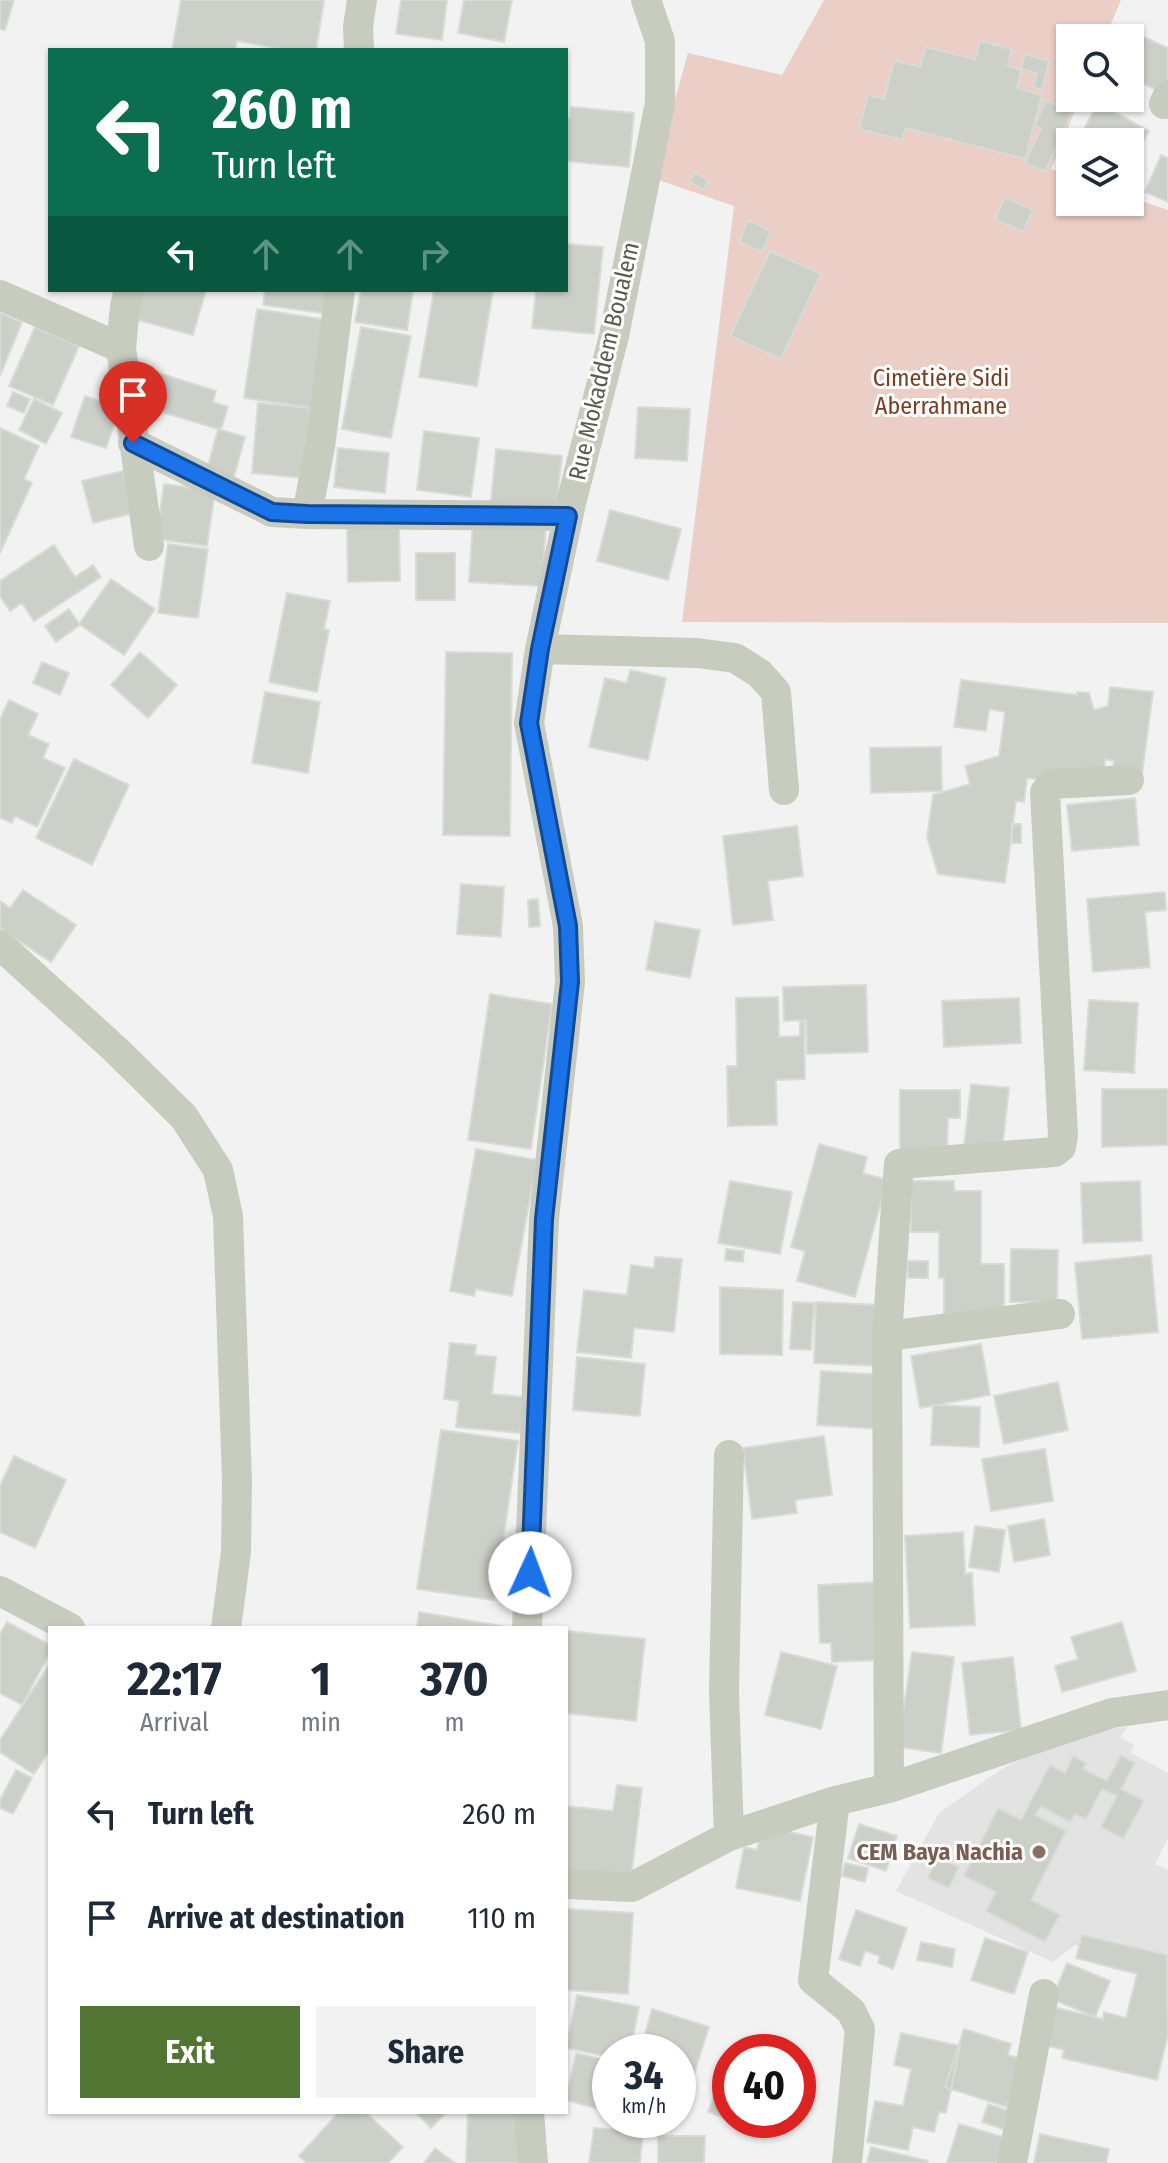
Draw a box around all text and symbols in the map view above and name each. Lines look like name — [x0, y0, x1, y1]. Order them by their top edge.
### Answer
map controls — [1056, 24, 1144, 216]
button: search — [1056, 24, 1144, 112]
text: 260 m — [212, 76, 352, 143]
icon: left — [80, 80, 184, 184]
button: layers — [1056, 128, 1144, 216]
text: Turn left — [212, 144, 336, 188]
icon: left — [160, 232, 204, 276]
icon: ahead — [244, 232, 288, 276]
icon: ahead — [328, 232, 372, 276]
icon: right — [412, 232, 456, 276]
street label: Rue Mokaddem Boualem — [563, 239, 645, 483]
pin — [99, 361, 167, 443]
park label: Cimetière Sidi Aberrahmane — [873, 364, 1009, 420]
icon: arrive — [111, 373, 155, 417]
position arrow — [488, 1531, 572, 1615]
text: 22:17 — [127, 1650, 222, 1708]
text: 1 — [311, 1650, 331, 1708]
text: 370 — [420, 1650, 489, 1708]
text: Arrival — [140, 1707, 209, 1738]
text: min — [301, 1707, 341, 1738]
text: m — [444, 1707, 464, 1738]
icon: left — [80, 1792, 124, 1836]
text: Turn left — [148, 1796, 254, 1832]
text: 260 m — [462, 1796, 536, 1832]
place label: CEM Baya Nachia — [856, 1838, 1023, 1866]
marker: CEM Baya Nachia — [1030, 1843, 1048, 1861]
icon: arrive — [80, 1896, 124, 1940]
text: Arrive at destination — [148, 1900, 405, 1936]
text: 110 m — [467, 1900, 536, 1936]
button: Exit — [80, 2006, 300, 2098]
button: Share — [316, 2006, 536, 2098]
speed limit sign: 40 — [712, 2034, 816, 2138]
text: 34 — [624, 2052, 664, 2100]
text: km/h — [622, 2094, 666, 2118]

